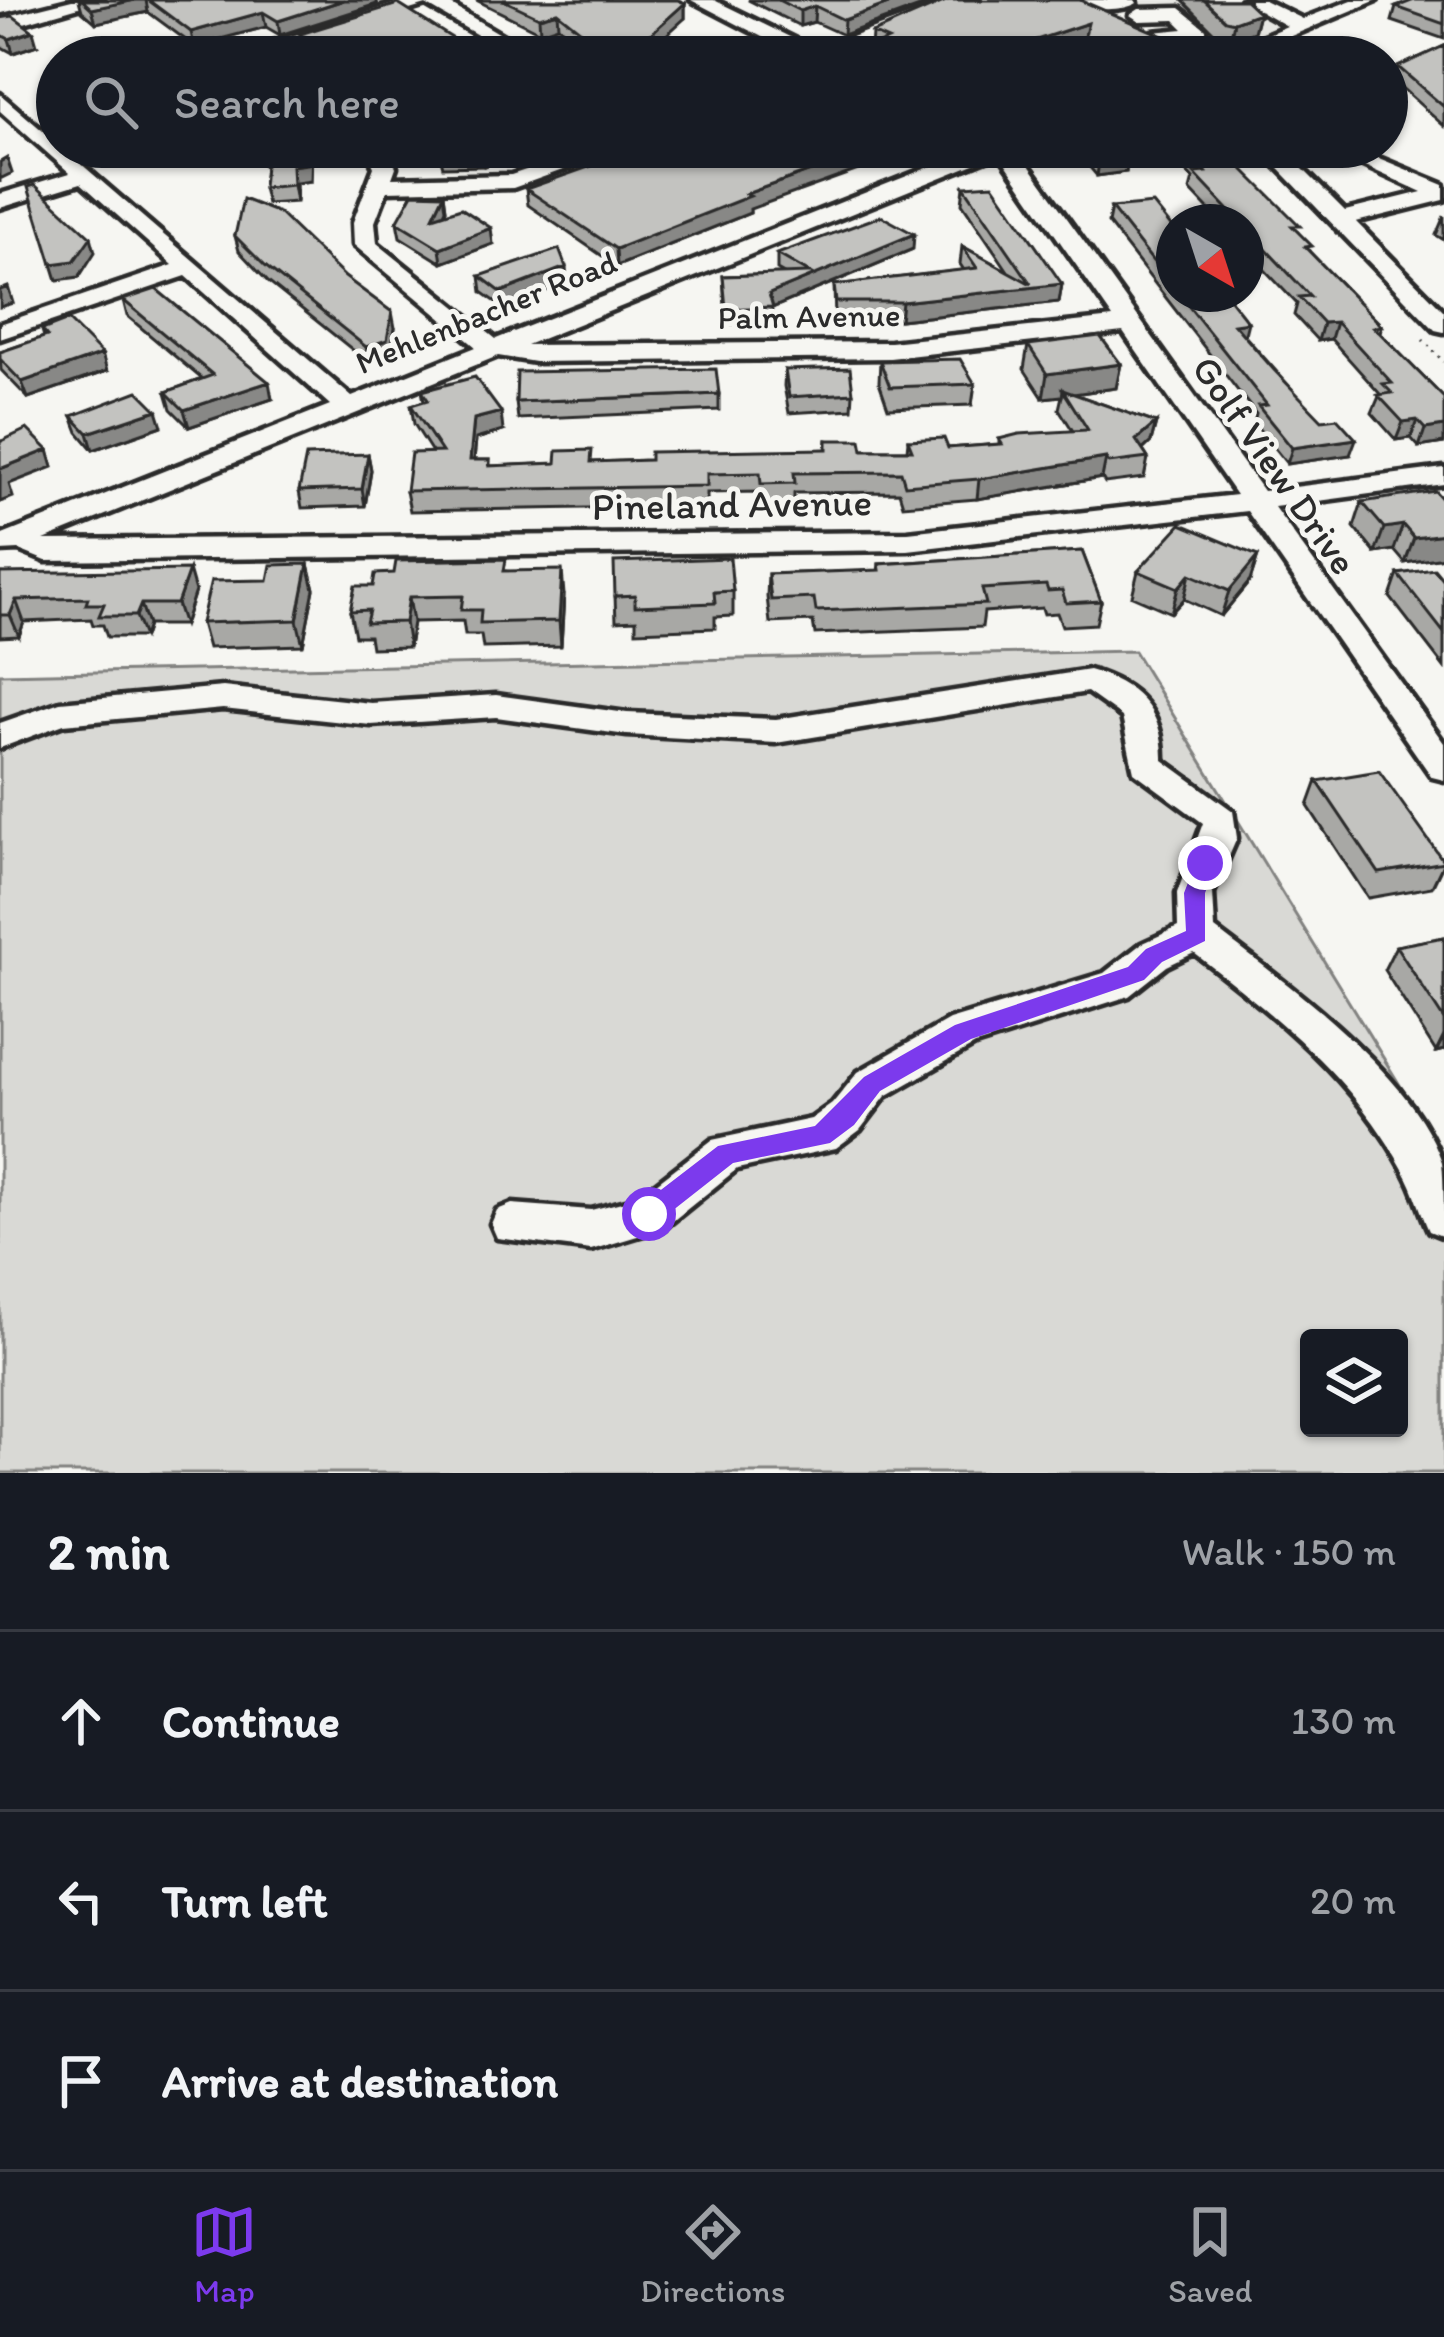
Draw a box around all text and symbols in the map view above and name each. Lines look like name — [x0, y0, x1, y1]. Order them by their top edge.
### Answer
search box — [36, 36, 1408, 168]
icon: search — [78, 69, 144, 135]
text: Search here — [174, 75, 400, 129]
north arrow — [1156, 204, 1264, 312]
street label: Mehlenbacher Road — [350, 242, 622, 382]
street label: Palm Avenue — [717, 295, 901, 337]
street label: Golf View Drive — [1182, 347, 1368, 583]
street label: Pineland Avenue — [591, 478, 873, 530]
route end — [1178, 836, 1232, 890]
route start — [622, 1187, 676, 1241]
map controls — [1300, 1329, 1408, 1437]
button: layers — [1300, 1329, 1408, 1437]
text: 2 min — [48, 1521, 169, 1582]
text: Walk · 150 m — [1182, 1528, 1396, 1575]
icon: ahead — [48, 1688, 114, 1754]
text: Continue — [162, 1694, 340, 1748]
text: 130 m — [1291, 1697, 1396, 1744]
icon: left — [48, 1868, 114, 1934]
text: Turn left — [162, 1874, 328, 1928]
text: 20 m — [1310, 1877, 1396, 1924]
icon: arrive — [48, 2048, 114, 2114]
text: Arrive at destination — [162, 2054, 558, 2108]
tab: Map — [191, 2199, 257, 2310]
tab: Directions — [640, 2199, 785, 2310]
tab: Saved — [1168, 2199, 1253, 2310]

